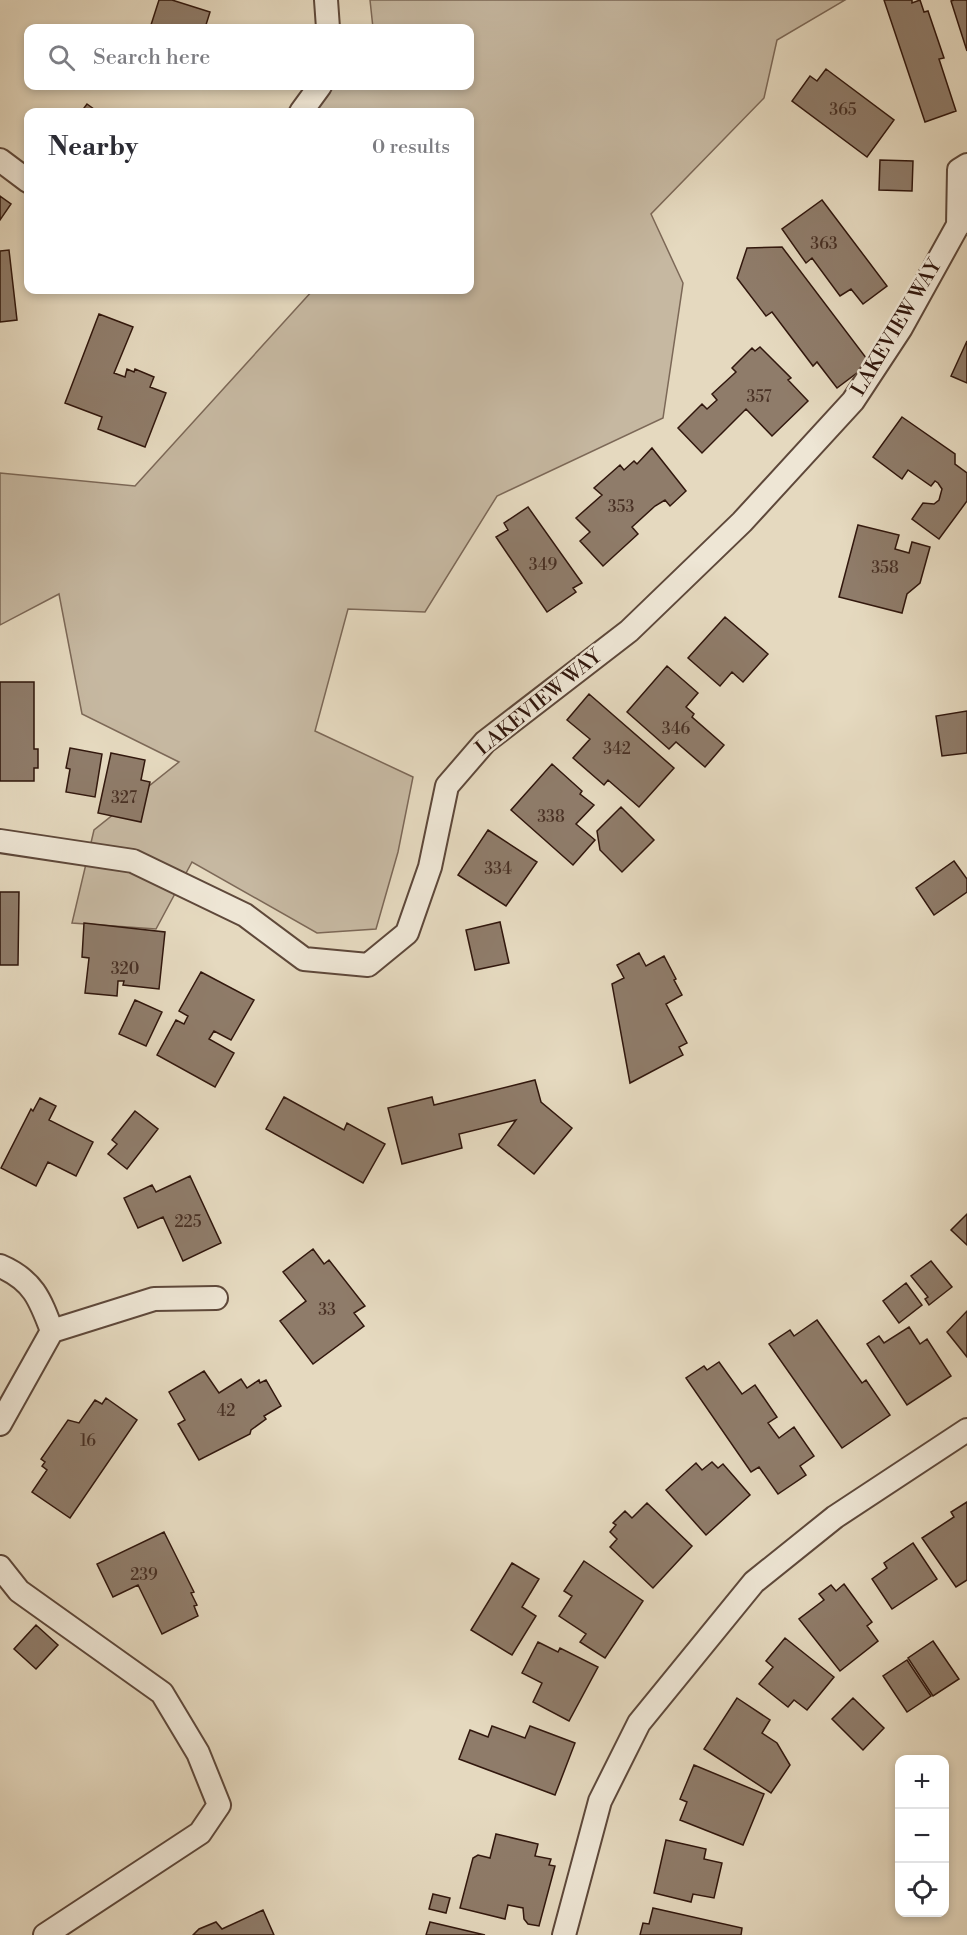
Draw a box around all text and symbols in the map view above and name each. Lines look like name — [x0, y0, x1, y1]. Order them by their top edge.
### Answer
search box — [24, 24, 474, 90]
icon: search — [45, 41, 78, 74]
text: Search here — [93, 44, 210, 71]
house number: 365 — [829, 100, 857, 120]
text: Nearby — [48, 131, 138, 163]
text: 0 results — [372, 135, 450, 160]
house number: 363 — [810, 234, 838, 254]
street label: LAKEVIEW WAY — [846, 254, 948, 401]
house number: 357 — [746, 387, 772, 407]
house number: 353 — [608, 497, 634, 517]
house number: 349 — [529, 555, 557, 575]
house number: 358 — [871, 558, 899, 578]
street label: LAKEVIEW WAY — [471, 644, 608, 762]
house number: 346 — [662, 719, 690, 739]
house number: 342 — [603, 739, 631, 759]
house number: 327 — [111, 788, 137, 808]
house number: 338 — [537, 807, 565, 827]
house number: 334 — [484, 859, 512, 879]
house number: 320 — [111, 959, 139, 979]
house number: 225 — [174, 1212, 202, 1232]
house number: 33 — [318, 1300, 336, 1320]
house number: 42 — [217, 1401, 235, 1421]
house number: 16 — [80, 1431, 96, 1451]
house number: 239 — [130, 1565, 158, 1585]
map controls — [895, 1755, 949, 1917]
button: + — [895, 1755, 949, 1809]
button: − — [895, 1809, 949, 1863]
button: locate — [895, 1863, 949, 1917]

